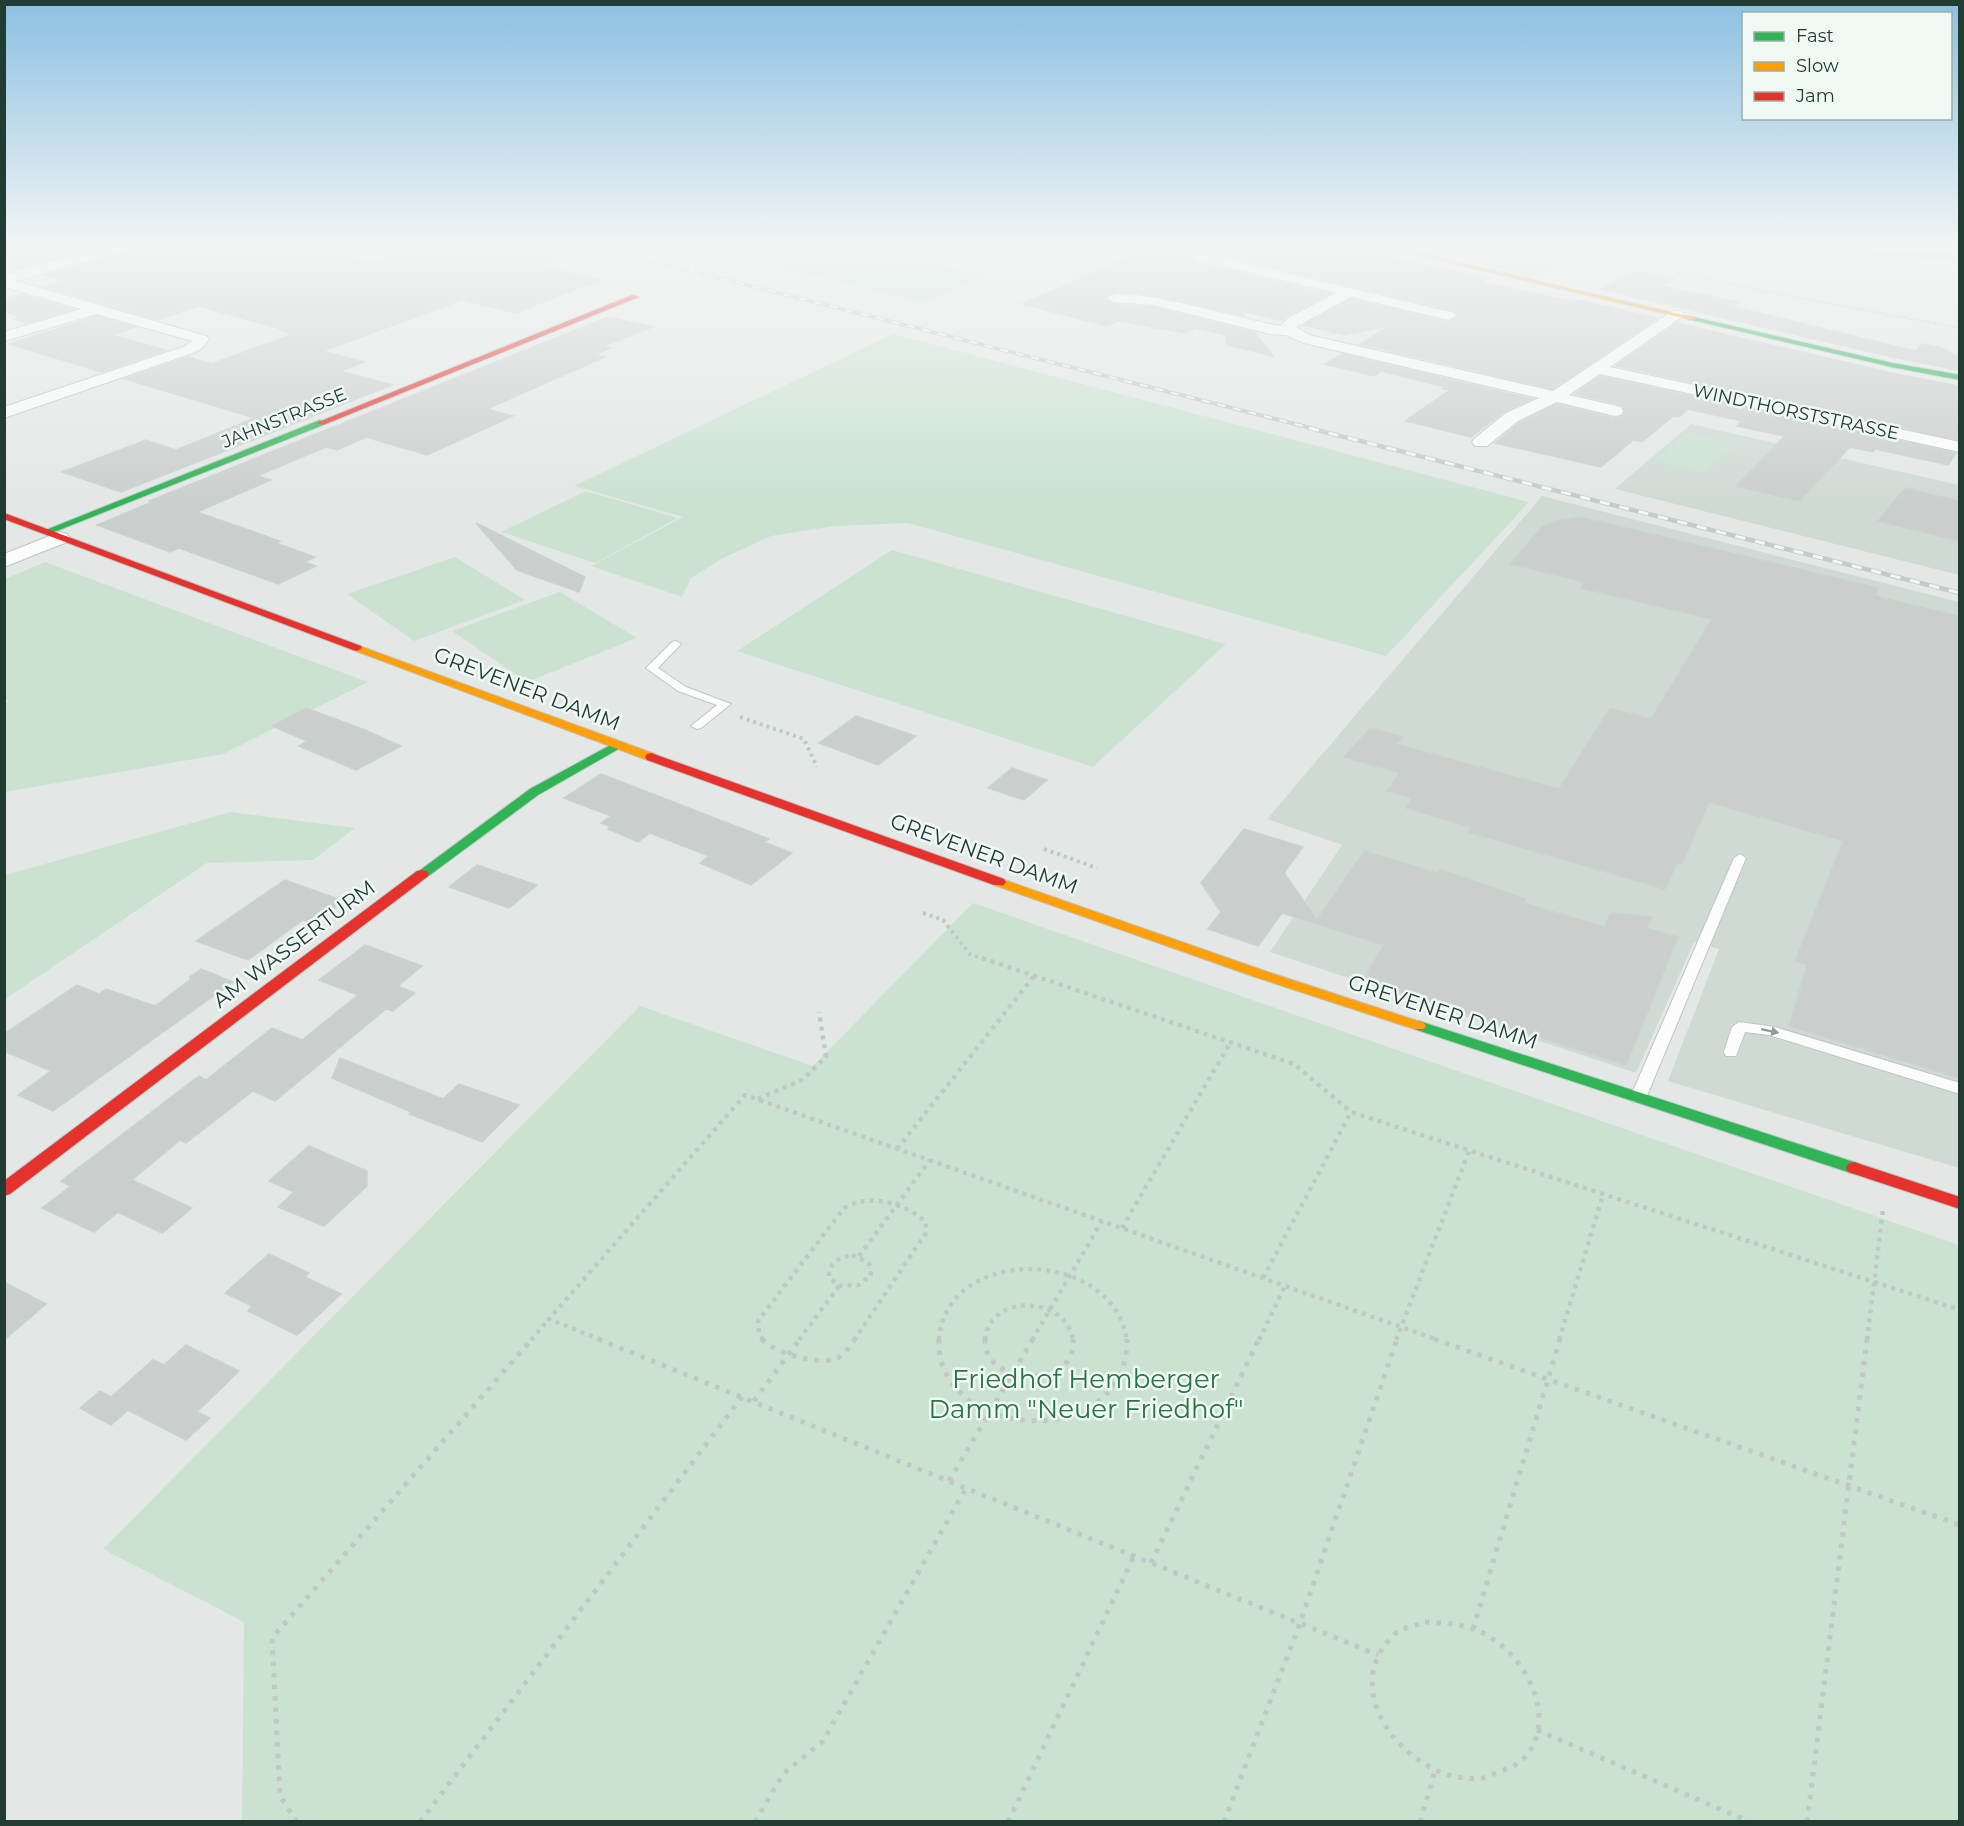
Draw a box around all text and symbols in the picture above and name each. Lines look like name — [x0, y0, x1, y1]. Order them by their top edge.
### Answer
legend — [1742, 12, 1952, 120]
text: Fast — [1796, 25, 1834, 47]
text: Slow — [1796, 55, 1839, 77]
text: Jam — [1795, 85, 1835, 107]
street label: WINDTHORSTSTRASSE — [1691, 379, 1901, 445]
street label: JAHNSTRASSE — [218, 383, 349, 453]
street label: GREVENER DAMM — [430, 641, 624, 736]
street label: GREVENER DAMM — [887, 808, 1081, 899]
street label: AM WASSERTURM — [208, 874, 380, 1013]
street label: GREVENER DAMM — [1345, 969, 1541, 1054]
one-way arrow — [1761, 1027, 1780, 1036]
park label: Friedhof Hemberger Damm "Neuer Friedhof" — [929, 1363, 1243, 1425]

